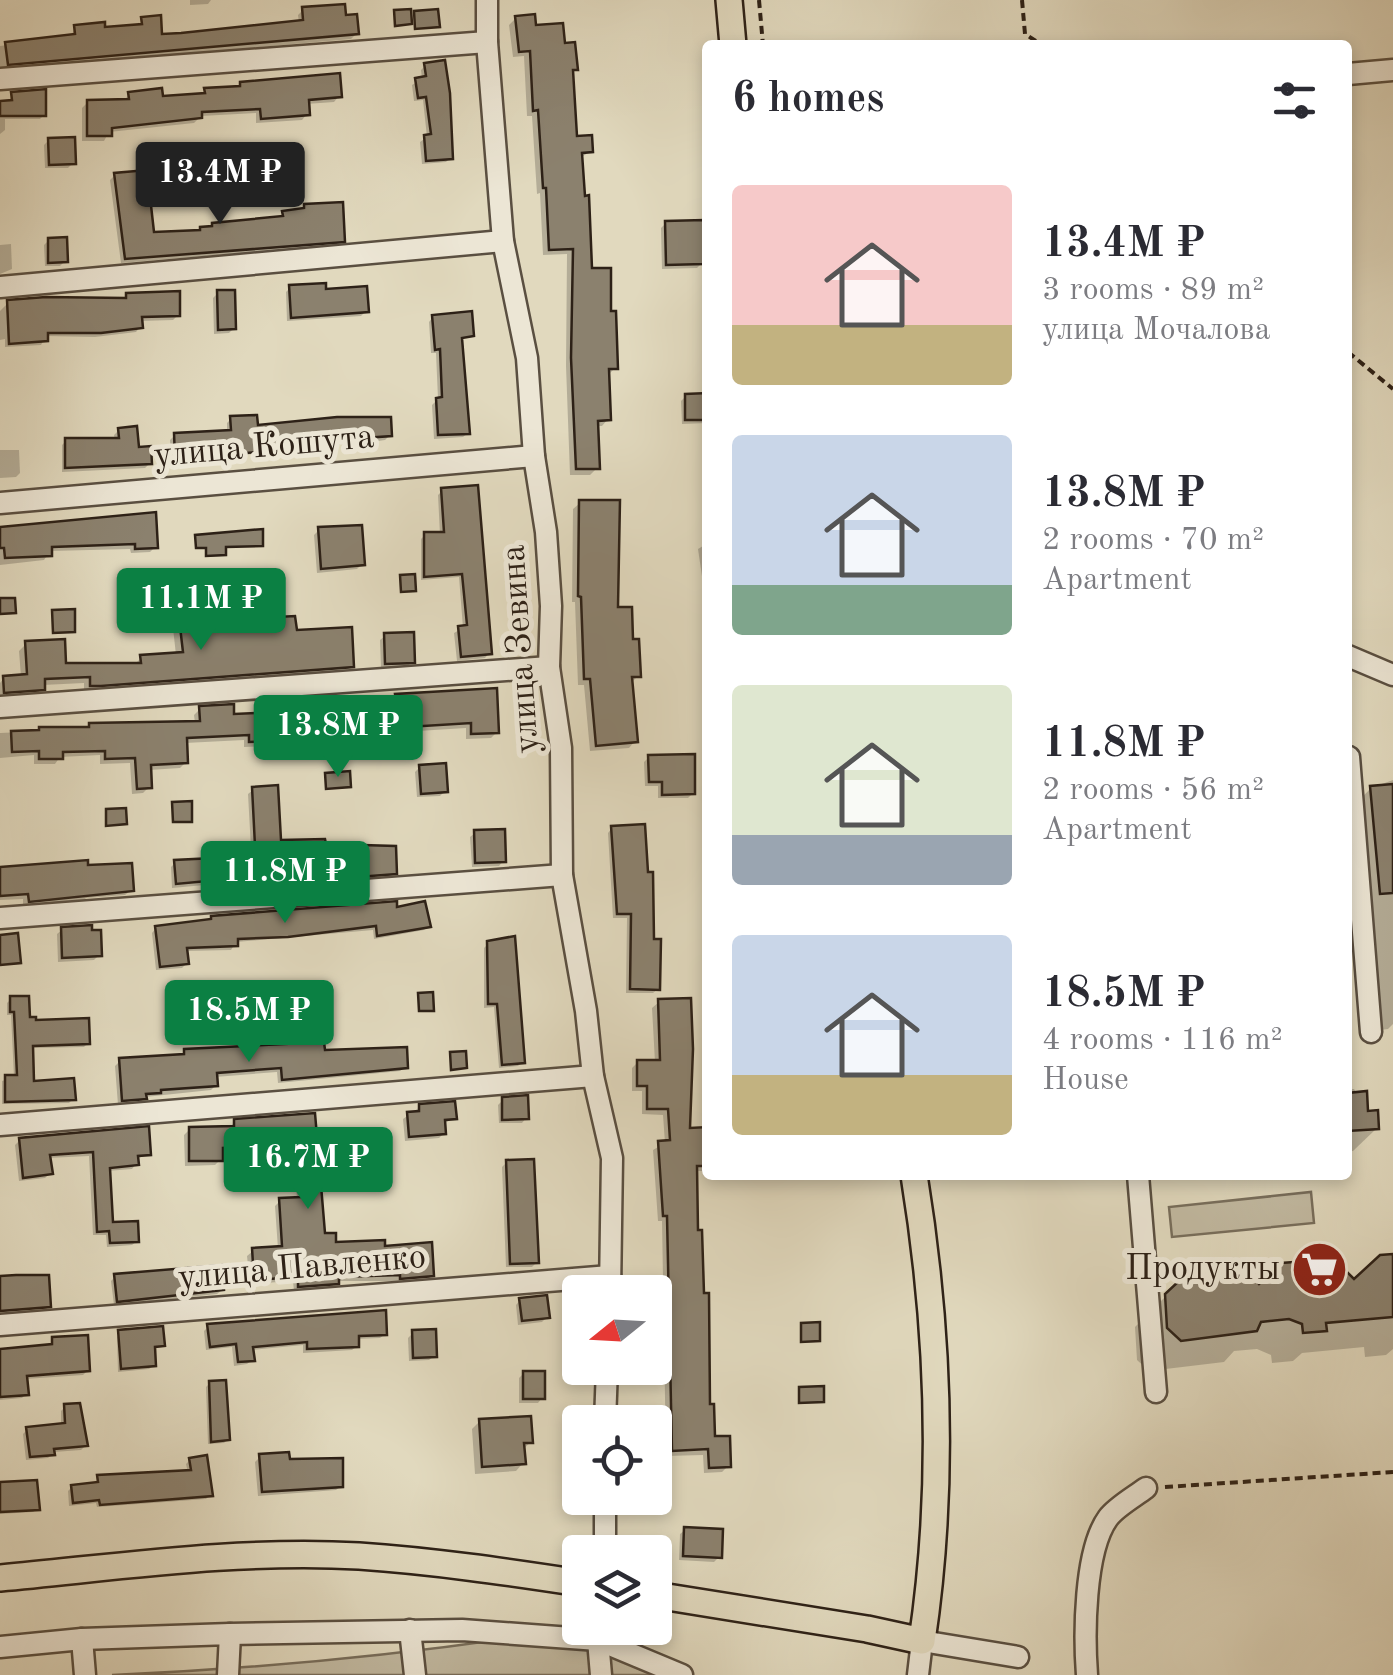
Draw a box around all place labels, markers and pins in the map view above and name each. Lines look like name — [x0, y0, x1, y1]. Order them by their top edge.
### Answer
pin: 13.4M ₽ — [128, 142, 312, 227]
pin: 11.1M ₽ — [109, 568, 293, 653]
pin: 13.8M ₽ — [246, 695, 430, 780]
pin: 11.8M ₽ — [193, 841, 377, 926]
pin: 18.5M ₽ — [157, 980, 341, 1065]
pin: 16.7M ₽ — [216, 1127, 400, 1212]
supermarket icon: Продукты — [1289, 1239, 1349, 1299]
place label: Продукты — [1125, 1252, 1280, 1287]

